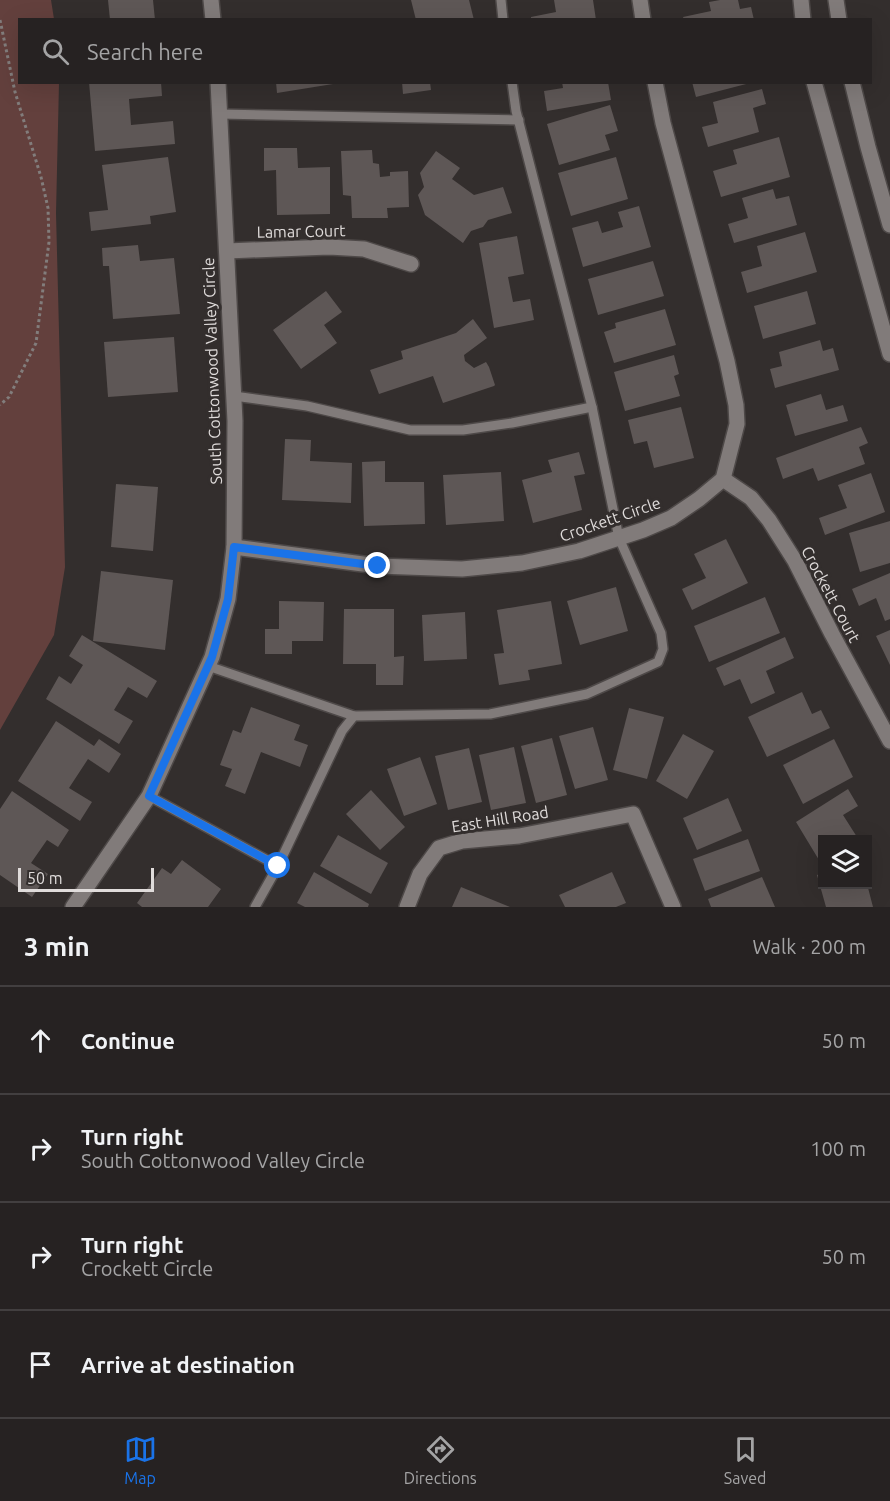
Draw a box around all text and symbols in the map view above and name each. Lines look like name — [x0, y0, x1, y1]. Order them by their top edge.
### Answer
search box — [18, 18, 872, 84]
icon: search — [39, 35, 72, 68]
text: Search here — [87, 39, 203, 64]
street label: Lamar Court — [256, 221, 346, 241]
street label: South Cottonwood Valley Circle — [199, 257, 225, 485]
street label: Crockett Circle — [557, 493, 663, 545]
street label: Crockett Court — [798, 543, 864, 646]
route end — [364, 552, 390, 578]
street label: East Hill Road — [450, 802, 550, 836]
map controls — [818, 835, 872, 889]
button: layers — [818, 835, 872, 889]
route start — [264, 852, 290, 878]
scale bar — [18, 865, 154, 892]
text: 50 m — [27, 869, 63, 887]
text: 3 min — [24, 932, 90, 961]
text: Walk · 200 m — [753, 935, 866, 958]
icon: ahead — [24, 1024, 57, 1057]
text: Continue — [81, 1028, 175, 1053]
text: 50 m — [822, 1029, 866, 1052]
text: Turn right — [81, 1124, 183, 1149]
icon: right — [24, 1132, 57, 1165]
text: 100 m — [810, 1137, 866, 1160]
text: South Cottonwood Valley Circle — [81, 1149, 365, 1172]
text: Turn right — [81, 1232, 183, 1257]
icon: right — [24, 1240, 57, 1273]
text: 50 m — [822, 1245, 866, 1268]
text: Crockett Circle — [81, 1257, 213, 1280]
icon: arrive — [24, 1348, 57, 1381]
text: Arrive at destination — [81, 1352, 295, 1377]
tab: Map — [124, 1433, 157, 1487]
tab: Directions — [404, 1433, 477, 1487]
tab: Saved — [724, 1433, 766, 1487]

